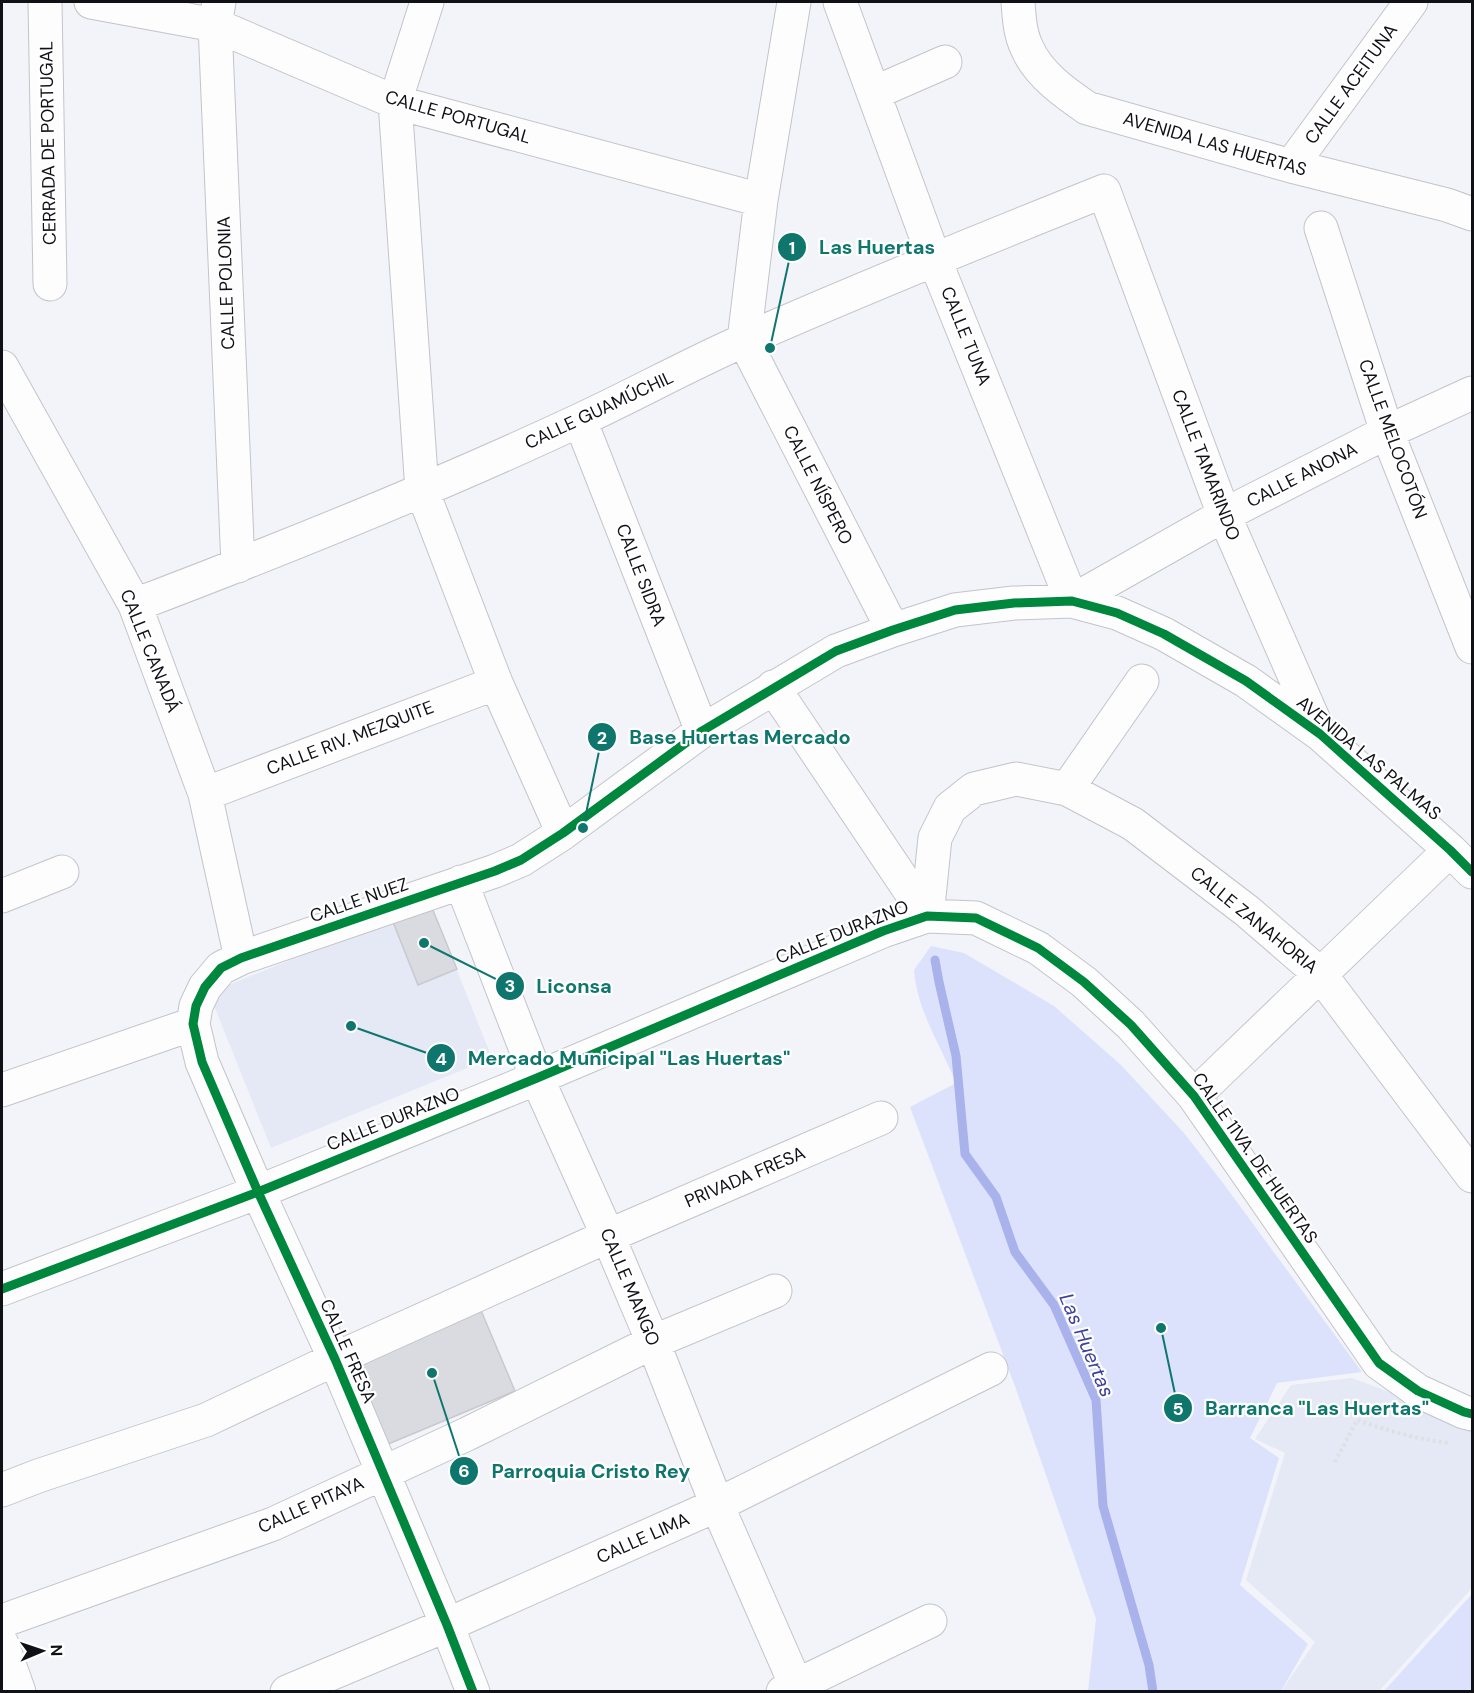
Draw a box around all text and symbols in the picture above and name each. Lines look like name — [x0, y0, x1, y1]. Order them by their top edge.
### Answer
street label: CALLE ACEITUNA — [1299, 19, 1403, 149]
street label: CERRADA DE PORTUGAL — [34, 41, 62, 245]
street label: CALLE PORTUGAL — [382, 85, 534, 149]
street label: AVENIDA LAS HUERTAS — [1120, 106, 1310, 182]
street label: CALLE POLONIA — [212, 216, 240, 350]
callout: Las Huertas — [777, 228, 947, 266]
text: Las Huertas — [819, 234, 935, 260]
text: 1 — [789, 236, 795, 260]
street label: CALLE TUNA — [935, 283, 997, 389]
street label: CALLE MELOCOTÓN — [1353, 356, 1433, 522]
street label: CALLE GUAMÚCHIL — [521, 365, 677, 455]
street label: CALLE TAMARINDO — [1166, 386, 1246, 544]
street label: CALLE NÍSPERO — [778, 421, 858, 549]
street label: CALLE ANONA — [1243, 437, 1361, 513]
street label: CALLE SIDRA — [610, 520, 672, 630]
street label: CALLE CANADÁ — [114, 586, 186, 716]
street label: AVENIDA LAS PALMAS — [1292, 690, 1446, 826]
street label: CALLE RIV. MEZQUITE — [263, 695, 437, 781]
callout: Base Huertas Mercado — [587, 718, 863, 756]
text: Base Huertas Mercado — [629, 724, 851, 750]
text: 2 — [597, 726, 607, 750]
street label: CALLE ZANAHORIA — [1185, 861, 1323, 979]
street label: CALLE NUEZ — [307, 872, 411, 928]
street label: CALLE DURAZNO — [772, 894, 912, 970]
callout: Liconsa — [495, 967, 624, 1005]
text: Liconsa — [536, 973, 612, 999]
text: 3 — [505, 974, 515, 998]
callout: Mercado Municipal "Las Huertas" — [426, 1039, 803, 1077]
text: Mercado Municipal "Las Huertas" — [468, 1045, 790, 1071]
text: 4 — [435, 1047, 447, 1071]
street label: CALLE 11VA. DE HUERTAS — [1187, 1068, 1323, 1248]
street label: CALLE DURAZNO — [323, 1081, 463, 1157]
street label: PRIVADA FRESA — [681, 1141, 809, 1213]
street label: CALLE MANGO — [594, 1225, 666, 1350]
water label: Las Huertas — [1054, 1289, 1120, 1401]
street label: CALLE FRESA — [314, 1295, 382, 1407]
callout: Barranca "Las Huertas" — [1163, 1389, 1441, 1427]
text: Barranca "Las Huertas" — [1205, 1395, 1429, 1421]
text: 5 — [1172, 1397, 1184, 1421]
callout: Parroquia Cristo Rey — [449, 1452, 702, 1490]
text: Parroquia Cristo Rey — [492, 1458, 690, 1484]
text: 6 — [458, 1459, 470, 1483]
street label: CALLE PITAYA — [254, 1471, 368, 1539]
street label: CALLE LIMA — [593, 1507, 693, 1569]
north arrow — [12, 1621, 72, 1681]
text: N — [46, 1644, 67, 1657]

